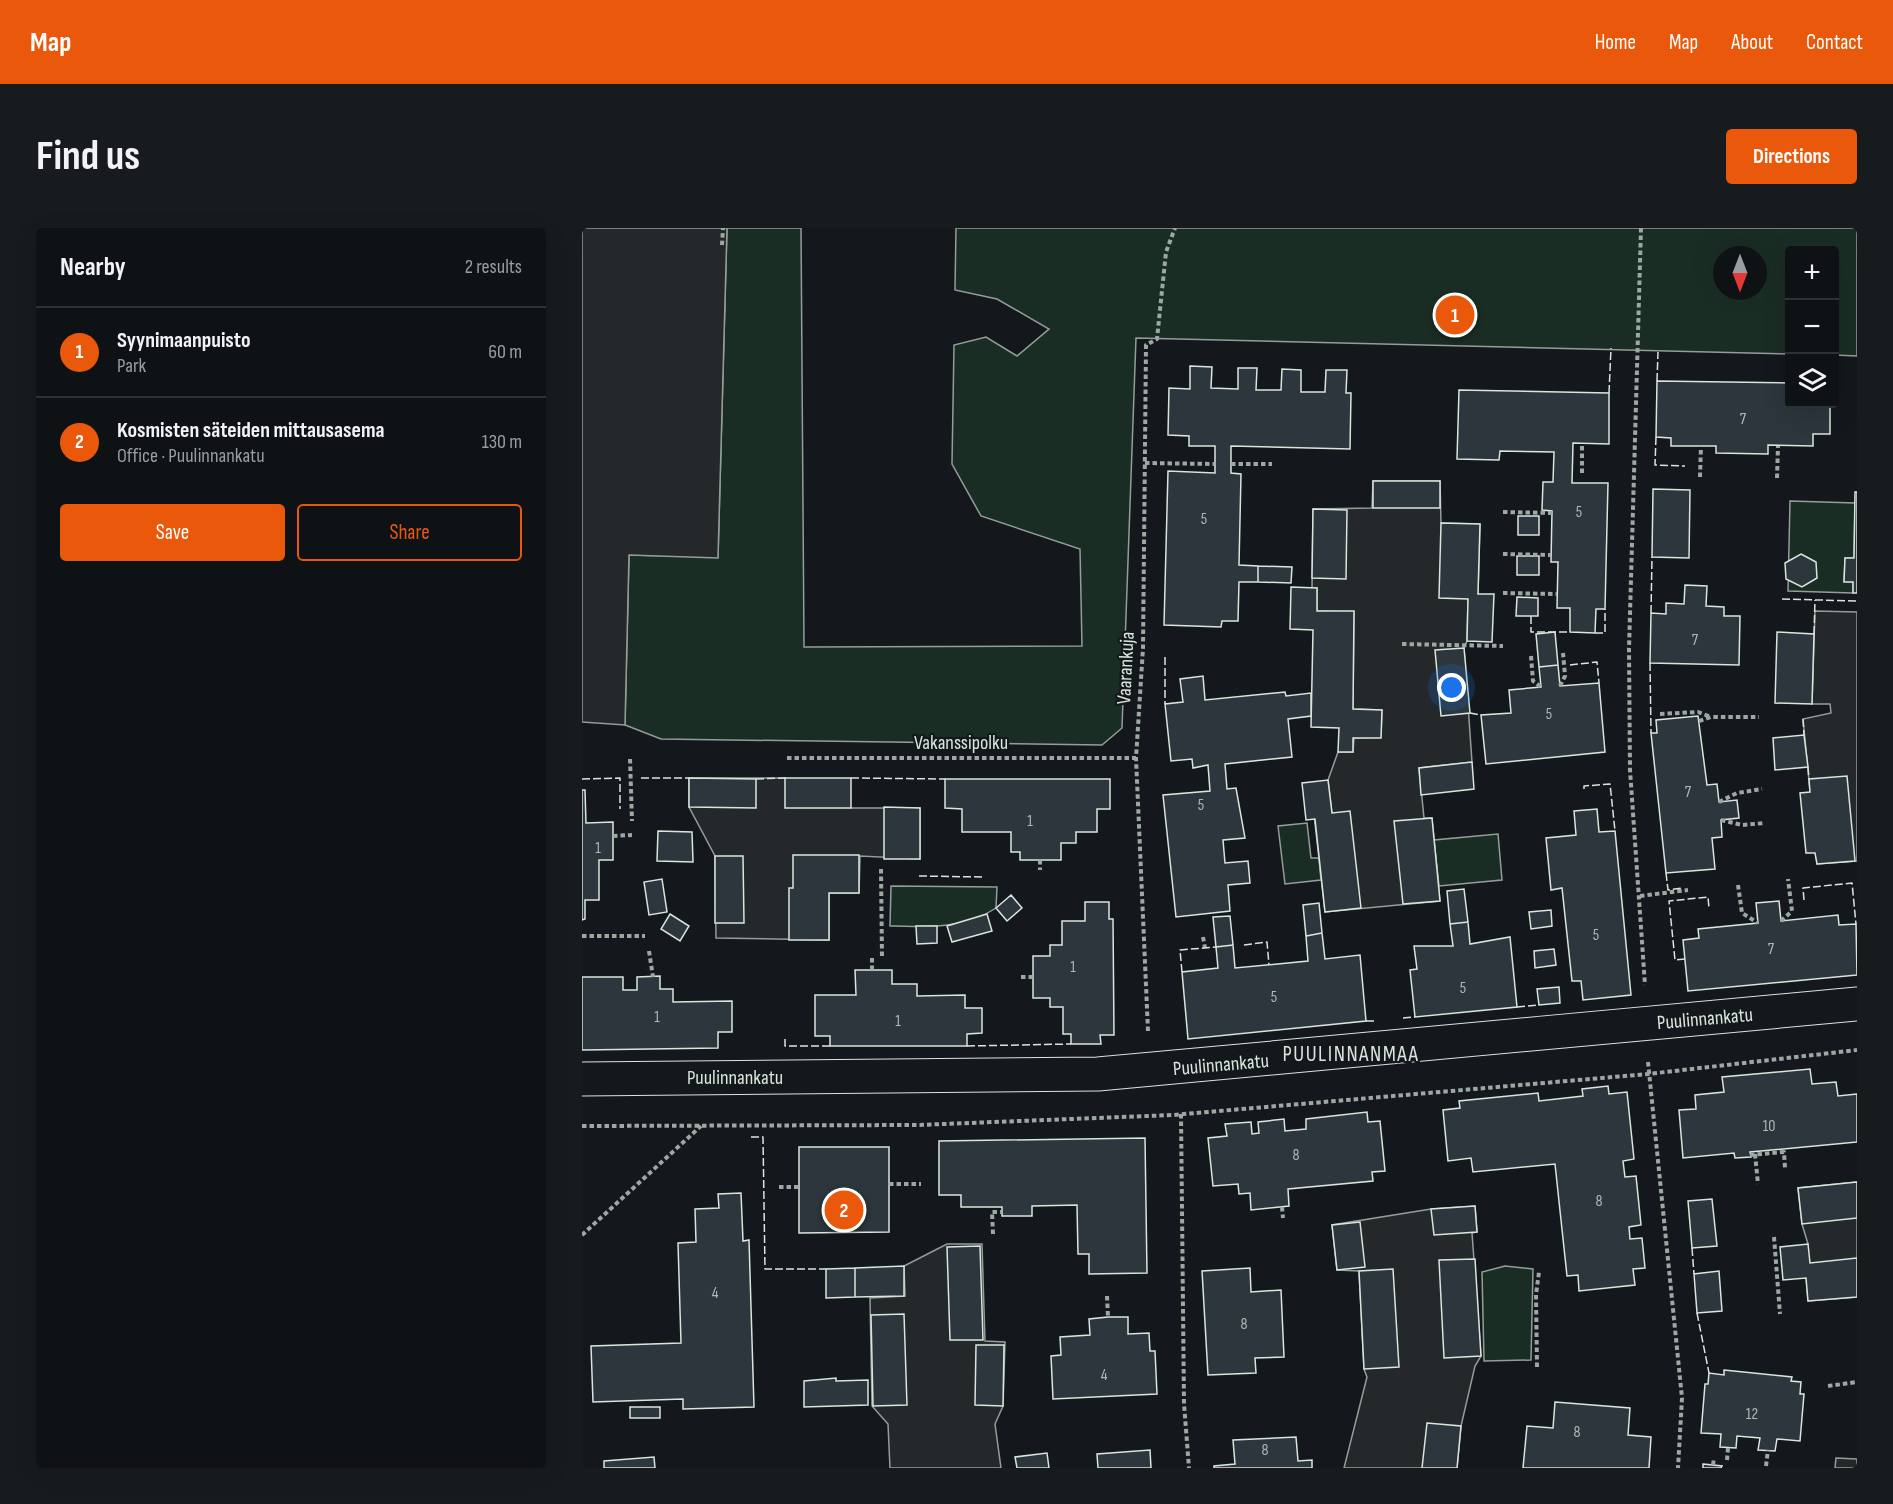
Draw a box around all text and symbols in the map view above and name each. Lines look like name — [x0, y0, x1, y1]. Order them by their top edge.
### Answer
text: Map — [30, 26, 71, 59]
text: Home — [1595, 30, 1636, 55]
text: Map — [1669, 30, 1698, 55]
text: About — [1731, 30, 1773, 55]
text: Contact — [1806, 30, 1863, 55]
button: Directions — [1726, 129, 1857, 184]
text: Find us — [36, 131, 140, 182]
north arrow — [1713, 246, 1767, 300]
map controls — [1785, 246, 1839, 408]
button: + — [1785, 246, 1839, 300]
text: Nearby — [60, 252, 126, 283]
text: 2 results — [465, 255, 522, 279]
pin: 1 — [1436, 292, 1474, 338]
button: − — [1785, 300, 1839, 354]
text: Syynimaanpuisto — [117, 327, 251, 354]
text: 1 — [76, 340, 83, 364]
text: 60 m — [488, 340, 522, 364]
text: Park — [117, 354, 146, 378]
button: layers — [1785, 354, 1839, 408]
house number: 7 — [1740, 410, 1747, 429]
text: Kosmisten säteiden mittausasema — [117, 417, 385, 444]
text: 2 — [75, 430, 84, 454]
text: 130 m — [482, 430, 522, 454]
text: Office · Puulinnankatu — [117, 444, 265, 468]
house number: 5 — [1576, 503, 1582, 522]
button: Save — [60, 504, 285, 561]
button: Share — [297, 504, 522, 561]
house number: 5 — [1201, 510, 1207, 529]
street label: Vaarankuja — [1112, 631, 1140, 705]
house number: 7 — [1692, 631, 1699, 650]
your location — [1437, 673, 1466, 702]
house number: 5 — [1546, 705, 1552, 724]
street label: Vakanssipolku — [914, 731, 1008, 755]
house number: 7 — [1685, 783, 1692, 802]
house number: 5 — [1198, 796, 1204, 815]
house number: 1 — [1027, 812, 1033, 831]
house number: 1 — [595, 839, 601, 858]
house number: 5 — [1593, 926, 1599, 945]
house number: 7 — [1768, 940, 1775, 959]
house number: 1 — [1070, 958, 1076, 977]
house number: 5 — [1460, 979, 1466, 998]
house number: 5 — [1271, 988, 1277, 1007]
street label: Puulinnankatu — [1656, 1003, 1754, 1035]
house number: 1 — [654, 1008, 660, 1027]
house number: 1 — [895, 1012, 901, 1031]
district label: PUULINNANMAA — [1283, 1041, 1419, 1068]
street label: Puulinnankatu — [1172, 1049, 1270, 1081]
street label: Puulinnankatu — [687, 1066, 783, 1090]
house number: 10 — [1763, 1117, 1775, 1136]
house number: 8 — [1292, 1146, 1300, 1165]
pin: 2 — [824, 1188, 864, 1232]
house number: 8 — [1595, 1192, 1603, 1211]
house number: 4 — [712, 1284, 719, 1303]
house number: 8 — [1240, 1315, 1248, 1334]
house number: 4 — [1101, 1366, 1108, 1385]
house number: 12 — [1746, 1405, 1758, 1424]
house number: 8 — [1573, 1423, 1581, 1442]
house number: 8 — [1261, 1441, 1269, 1460]

